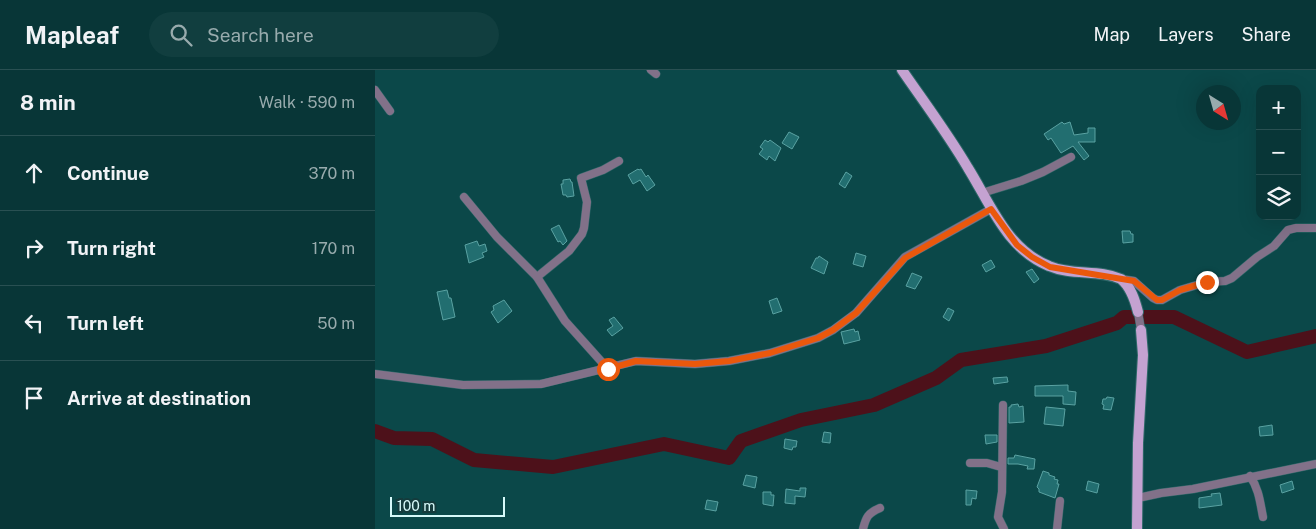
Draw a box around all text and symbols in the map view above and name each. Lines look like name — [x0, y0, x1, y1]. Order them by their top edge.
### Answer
search box — [149, 12, 499, 57]
text: Mapleaf — [25, 21, 119, 49]
icon: search — [167, 21, 195, 49]
text: Search here — [207, 24, 314, 46]
text: Map — [1094, 24, 1130, 45]
text: Layers — [1158, 24, 1214, 45]
text: Share — [1242, 24, 1291, 45]
north arrow — [1196, 85, 1241, 130]
map controls — [1256, 85, 1301, 220]
button: + — [1256, 85, 1301, 130]
text: 8 min — [20, 90, 76, 115]
text: Walk · 590 m — [259, 93, 355, 112]
button: − — [1256, 130, 1301, 175]
icon: ahead — [20, 159, 48, 187]
text: Continue — [67, 162, 149, 184]
text: 370 m — [308, 164, 355, 183]
button: layers — [1256, 175, 1301, 220]
icon: right — [20, 234, 48, 262]
text: Turn right — [67, 237, 156, 259]
text: 170 m — [312, 239, 355, 258]
route end — [1196, 271, 1219, 294]
icon: left — [20, 309, 48, 337]
text: Turn left — [67, 312, 144, 334]
text: 50 m — [317, 314, 355, 333]
route start — [597, 358, 620, 381]
icon: arrive — [20, 384, 48, 412]
text: Arrive at destination — [67, 387, 251, 409]
scale bar — [390, 494, 505, 517]
text: 100 m — [397, 498, 435, 514]

